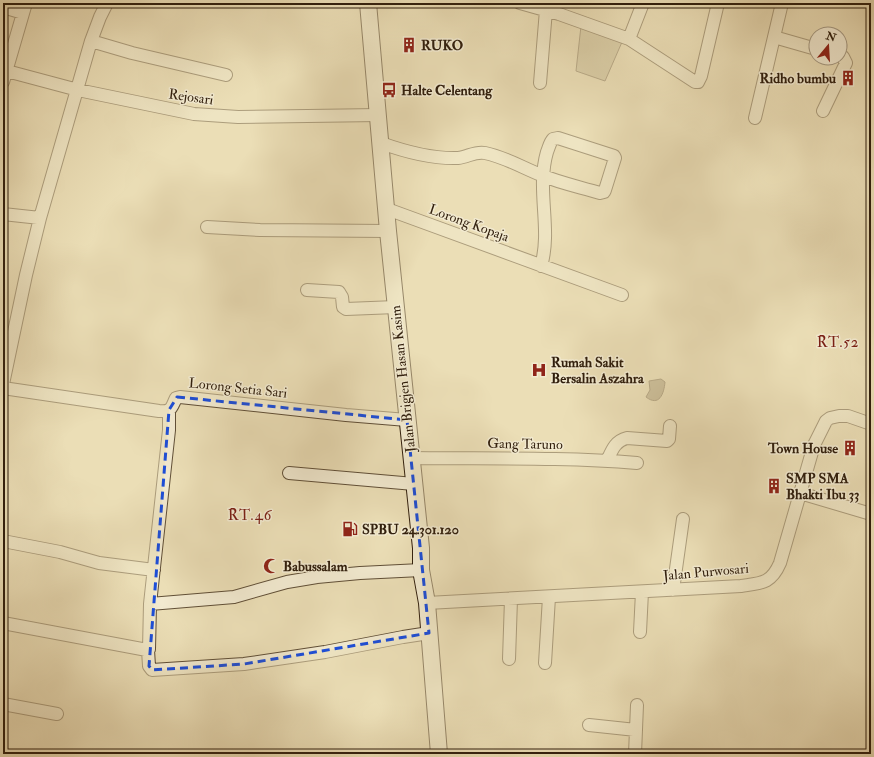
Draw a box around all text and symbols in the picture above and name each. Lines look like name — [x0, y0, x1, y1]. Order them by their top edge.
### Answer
north arrow — [808, 26, 848, 66]
text: N — [823, 29, 839, 45]
building icon: RUKO — [400, 36, 418, 54]
place label: RUKO — [421, 37, 463, 54]
building icon: Ridho bumbu — [839, 69, 857, 87]
place label: Ridho bumbu — [759, 70, 837, 87]
bus stop icon: Halte Celentang — [380, 81, 398, 99]
place label: Halte Celentang — [401, 82, 493, 100]
street label: Rejosari — [167, 85, 215, 109]
street label: Lorong Kopaja — [426, 201, 512, 246]
street label: Jalan Brigjen Hasan Kasim — [387, 305, 419, 454]
district label: RT.52 — [817, 333, 859, 352]
place label: Rumah Sakit Bersalin Aszahra — [551, 354, 645, 387]
hospital icon: Rumah Sakit Bersalin Aszahra — [530, 361, 548, 379]
street label: Lorong Setia Sari — [188, 374, 288, 402]
street label: Gang Taruno — [487, 435, 563, 453]
building icon: Town House — [841, 439, 859, 457]
place label: Town House — [767, 440, 838, 457]
place label: SMP SMA Bhakti Ibu 33 — [786, 470, 859, 503]
building icon: SMP SMA Bhakti Ibu 33 — [765, 477, 783, 495]
district label: RT.46 — [228, 506, 273, 525]
fuel station icon: SPBU 24.301.120 — [341, 520, 359, 538]
place label: SPBU 24.301.120 — [362, 521, 459, 538]
mosque icon: Babussalam — [262, 557, 280, 575]
place label: Babussalam — [283, 558, 348, 575]
street label: Jalan Purwosari — [661, 560, 750, 584]

